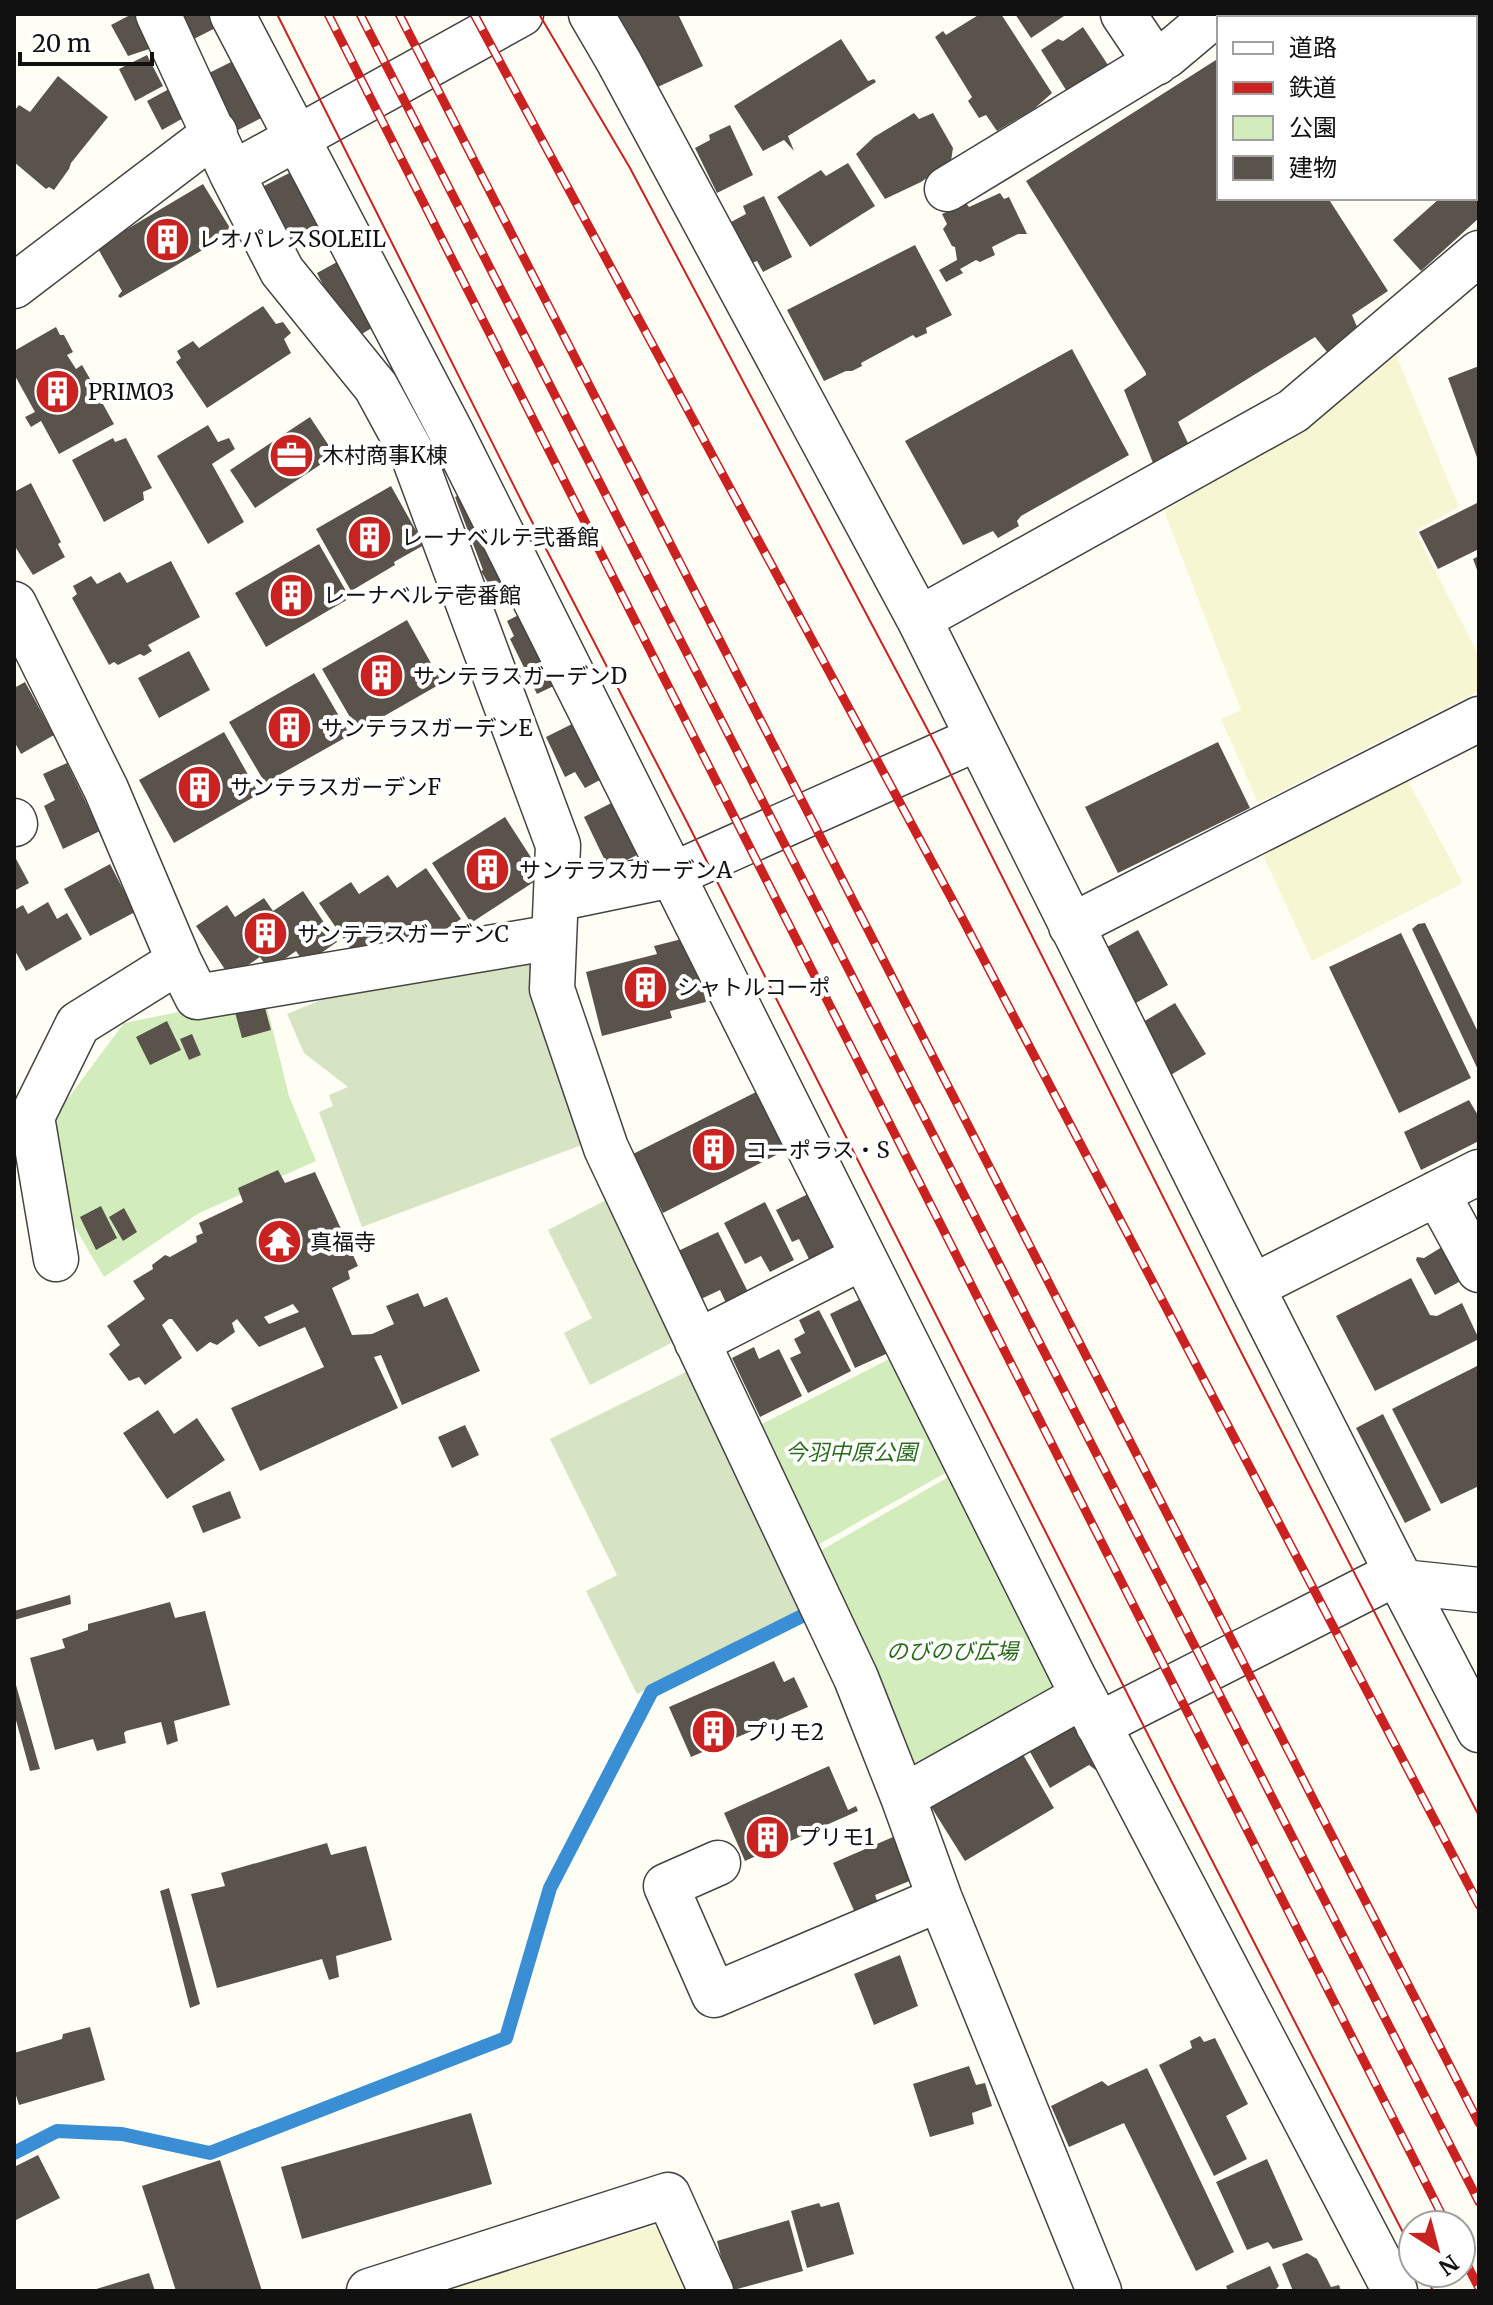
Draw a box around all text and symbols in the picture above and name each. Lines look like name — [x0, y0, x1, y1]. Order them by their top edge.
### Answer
scale bar — [20, 16, 152, 66]
legend — [1217, 16, 1477, 200]
text: 20 m — [32, 28, 91, 59]
text: 道路 — [1289, 32, 1337, 63]
text: 鉄道 — [1289, 72, 1337, 103]
text: 公園 — [1289, 112, 1337, 143]
text: 建物 — [1289, 152, 1337, 183]
building icon: レオパレスSOLEIL — [143, 215, 191, 263]
place label: レオパレスSOLEIL — [198, 225, 386, 253]
building icon: PRIMO3 — [33, 368, 81, 416]
place label: PRIMO3 — [88, 378, 174, 406]
office icon: 木村商事K棟 — [267, 431, 315, 479]
place label: 木村商事K棟 — [322, 441, 448, 469]
building icon: レーナベルテ弐番館 — [346, 513, 394, 561]
place label: レーナベルテ弐番館 — [401, 523, 599, 551]
building icon: レーナベルテ壱番館 — [268, 571, 316, 619]
place label: レーナベルテ壱番館 — [323, 581, 521, 609]
building icon: サンテラスガーデンD — [358, 652, 406, 700]
place label: サンテラスガーデンD — [413, 662, 627, 690]
building icon: サンテラスガーデンE — [266, 704, 314, 752]
place label: サンテラスガーデンE — [321, 714, 533, 742]
building icon: サンテラスガーデンF — [175, 763, 223, 811]
place label: サンテラスガーデンF — [230, 773, 441, 801]
building icon: サンテラスガーデンA — [464, 846, 512, 894]
place label: サンテラスガーデンA — [519, 856, 733, 884]
building icon: サンテラスガーデンC — [242, 910, 290, 958]
place label: サンテラスガーデンC — [297, 920, 509, 948]
building icon: シャトルコーポ — [622, 963, 670, 1011]
place label: シャトルコーポ — [677, 973, 831, 1001]
building icon: コーポラス・S — [690, 1126, 738, 1174]
place label: コーポラス・S — [745, 1136, 890, 1164]
temple icon: 真福寺 — [255, 1218, 303, 1266]
place label: 真福寺 — [310, 1228, 376, 1256]
park label: 今羽中原公園 — [785, 1438, 920, 1466]
park label: のびのび広場 — [886, 1637, 1021, 1665]
building icon: プリモ2 — [690, 1708, 738, 1756]
place label: プリモ2 — [745, 1718, 824, 1746]
building icon: プリモ1 — [743, 1813, 791, 1861]
place label: プリモ1 — [798, 1823, 874, 1851]
north arrow — [1397, 2209, 1477, 2289]
text: N — [1433, 2249, 1464, 2282]

